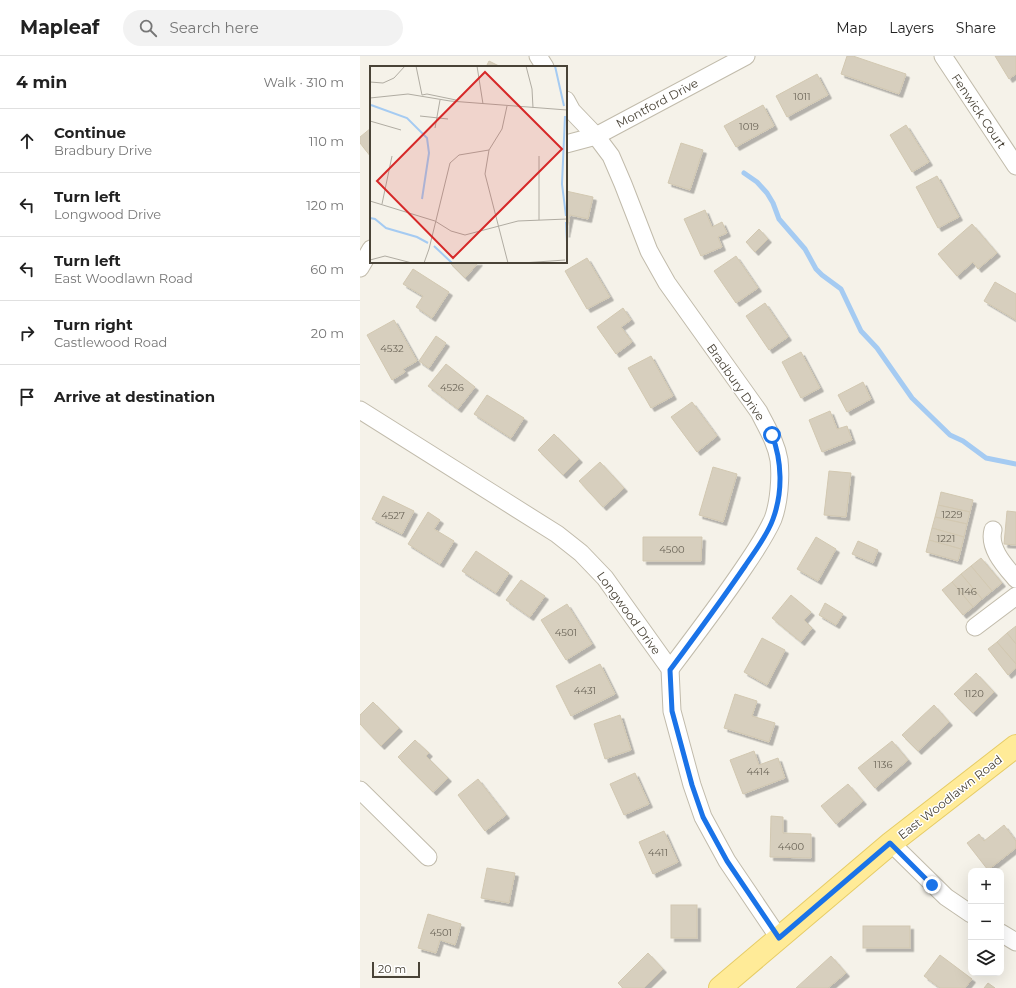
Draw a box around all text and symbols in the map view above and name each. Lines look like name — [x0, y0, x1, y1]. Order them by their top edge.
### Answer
search box — [123, 10, 403, 46]
text: Mapleaf — [20, 16, 99, 39]
icon: search — [137, 17, 159, 39]
text: Search here — [169, 18, 259, 37]
text: Map — [836, 19, 867, 37]
text: Layers — [889, 19, 934, 37]
text: Share — [956, 19, 996, 37]
inset map — [370, 66, 567, 263]
street label: Fenwick Court — [948, 71, 1010, 151]
text: 4 min — [16, 72, 67, 92]
text: Walk · 310 m — [263, 74, 344, 90]
street label: Montford Drive — [613, 75, 701, 131]
house number: 1011 — [793, 90, 811, 103]
house number: 1019 — [739, 120, 759, 133]
text: Continue — [54, 123, 126, 142]
icon: ahead — [16, 130, 38, 152]
text: 110 m — [309, 133, 344, 149]
text: Bradbury Drive — [54, 142, 152, 158]
text: Turn left — [54, 187, 121, 206]
icon: left — [16, 194, 38, 216]
text: 120 m — [306, 197, 344, 213]
text: Longwood Drive — [54, 206, 161, 222]
text: Turn left — [54, 251, 121, 270]
icon: left — [16, 258, 38, 280]
text: 60 m — [310, 261, 344, 277]
text: East Woodlawn Road — [54, 270, 193, 286]
text: Turn right — [54, 315, 133, 334]
icon: right — [16, 322, 38, 344]
text: 20 m — [311, 325, 344, 341]
text: Castlewood Road — [54, 334, 167, 350]
street label: Bradbury Drive — [704, 341, 768, 423]
house number: 4532 — [380, 342, 404, 355]
house number: 4526 — [440, 381, 464, 394]
icon: arrive — [16, 386, 38, 408]
text: Arrive at destination — [54, 387, 215, 406]
route start — [763, 426, 781, 444]
house number: 1229 — [941, 508, 963, 521]
house number: 4527 — [381, 509, 405, 522]
house number: 1221 — [937, 532, 955, 545]
house number: 4500 — [659, 543, 685, 556]
street label: Longwood Drive — [594, 569, 664, 657]
house number: 1146 — [957, 585, 977, 598]
house number: 4501 — [555, 626, 577, 639]
house number: 4431 — [574, 684, 596, 697]
house number: 1120 — [964, 687, 984, 700]
street label: East Woodlawn Road — [895, 752, 1005, 842]
house number: 1136 — [874, 758, 892, 771]
house number: 4414 — [746, 765, 770, 778]
house number: 4400 — [778, 840, 805, 853]
house number: 4411 — [648, 846, 668, 859]
map controls — [968, 868, 1004, 976]
button: + — [968, 868, 1004, 904]
route end — [923, 876, 941, 894]
button: − — [968, 904, 1004, 940]
house number: 4501 — [430, 926, 452, 939]
button: layers — [968, 940, 1004, 976]
scale bar — [372, 960, 420, 979]
text: 20 m — [378, 962, 406, 976]

